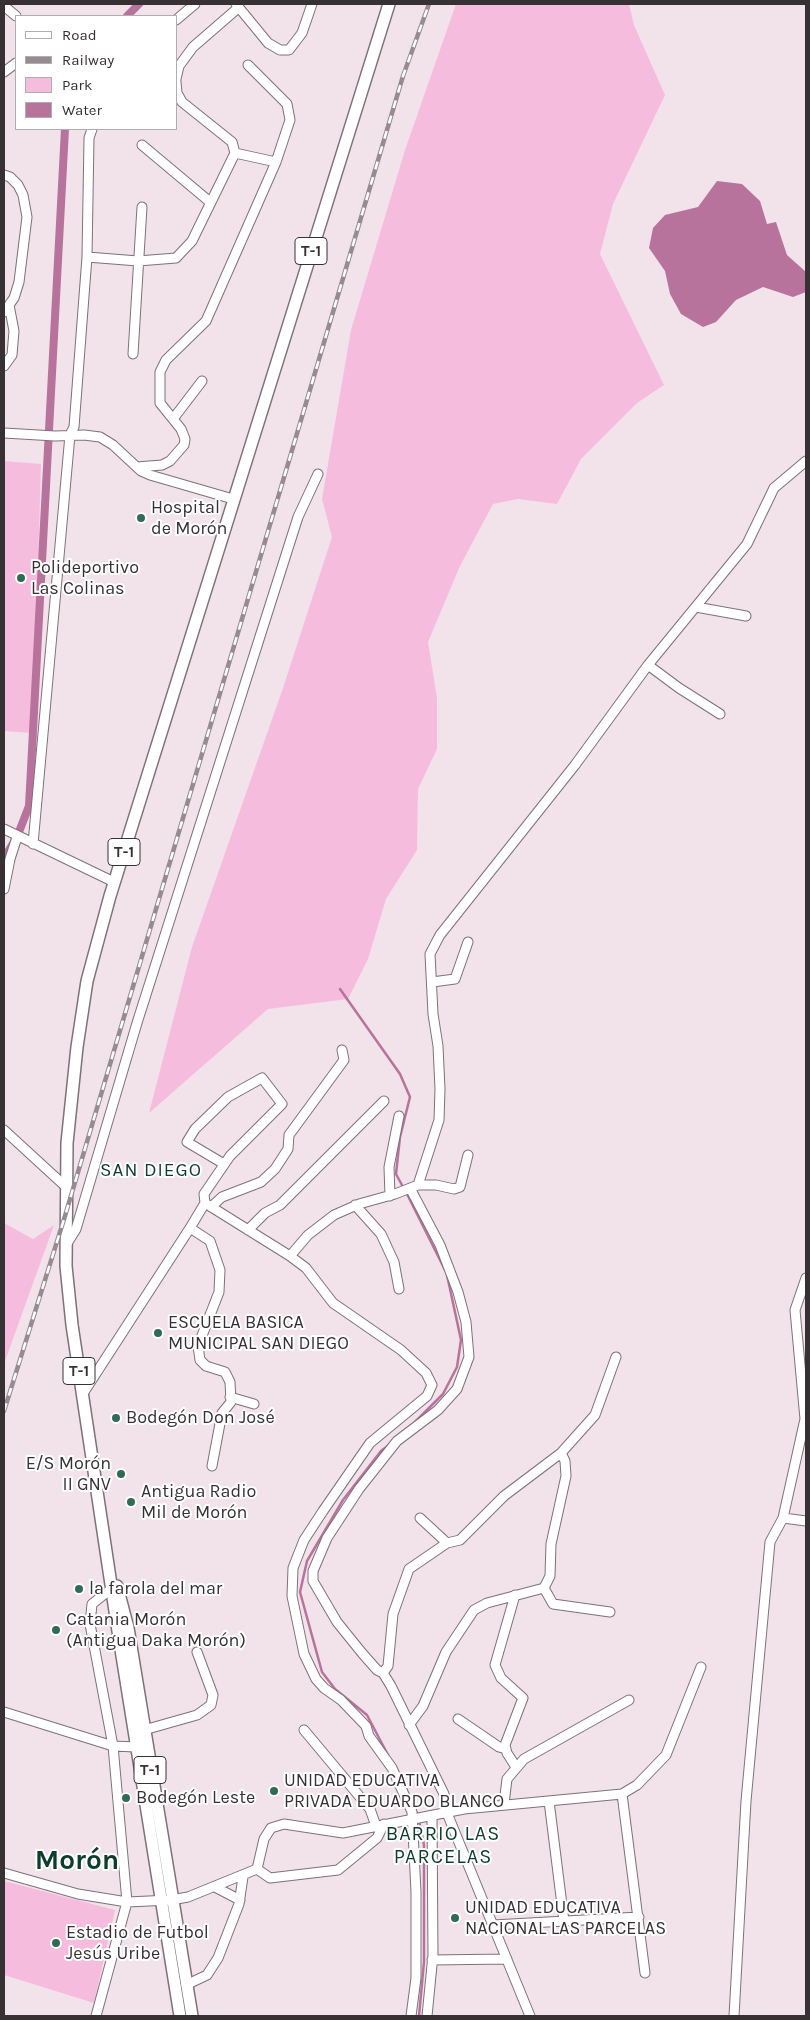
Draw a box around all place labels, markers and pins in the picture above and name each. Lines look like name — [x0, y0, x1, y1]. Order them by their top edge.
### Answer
place label: Hospital de Morón — [151, 497, 227, 540]
marker: Hospital de Morón — [135, 512, 147, 524]
place label: Polideportivo Las Colinas — [31, 557, 139, 600]
marker: Polideportivo Las Colinas — [15, 572, 27, 584]
place label: ESCUELA BASICA MUNICIPAL SAN DIEGO — [168, 1312, 349, 1355]
marker: ESCUELA BASICA MUNICIPAL SAN DIEGO — [152, 1327, 164, 1339]
place label: Bodegón Don José — [126, 1407, 275, 1429]
marker: Bodegón Don José — [110, 1412, 122, 1424]
place label: E/S Morón II GNV — [26, 1453, 111, 1496]
marker: E/S Morón II GNV — [115, 1468, 127, 1480]
place label: Antigua Radio Mil de Morón — [141, 1481, 256, 1524]
marker: Antigua Radio Mil de Morón — [125, 1496, 137, 1508]
place label: la farola del mar — [89, 1578, 222, 1600]
marker: la farola del mar — [73, 1583, 85, 1595]
place label: Catania Morón (Antigua Daka Morón) — [66, 1609, 246, 1652]
marker: Catania Morón (Antigua Daka Morón) — [50, 1624, 62, 1636]
place label: UNIDAD EDUCATIVA PRIVADA EDUARDO BLANCO — [284, 1770, 504, 1812]
marker: UNIDAD EDUCATIVA PRIVADA EDUARDO BLANCO — [268, 1785, 280, 1797]
place label: Bodegón Leste — [136, 1787, 255, 1809]
marker: Bodegón Leste — [120, 1792, 132, 1804]
place label: UNIDAD EDUCATIVA NACIONAL LAS PARCELAS — [465, 1897, 666, 1940]
marker: UNIDAD EDUCATIVA NACIONAL LAS PARCELAS — [449, 1912, 461, 1924]
place label: Estadio de Futbol Jesús Uribe — [66, 1922, 209, 1965]
marker: Estadio de Futbol Jesús Uribe — [50, 1937, 62, 1949]

